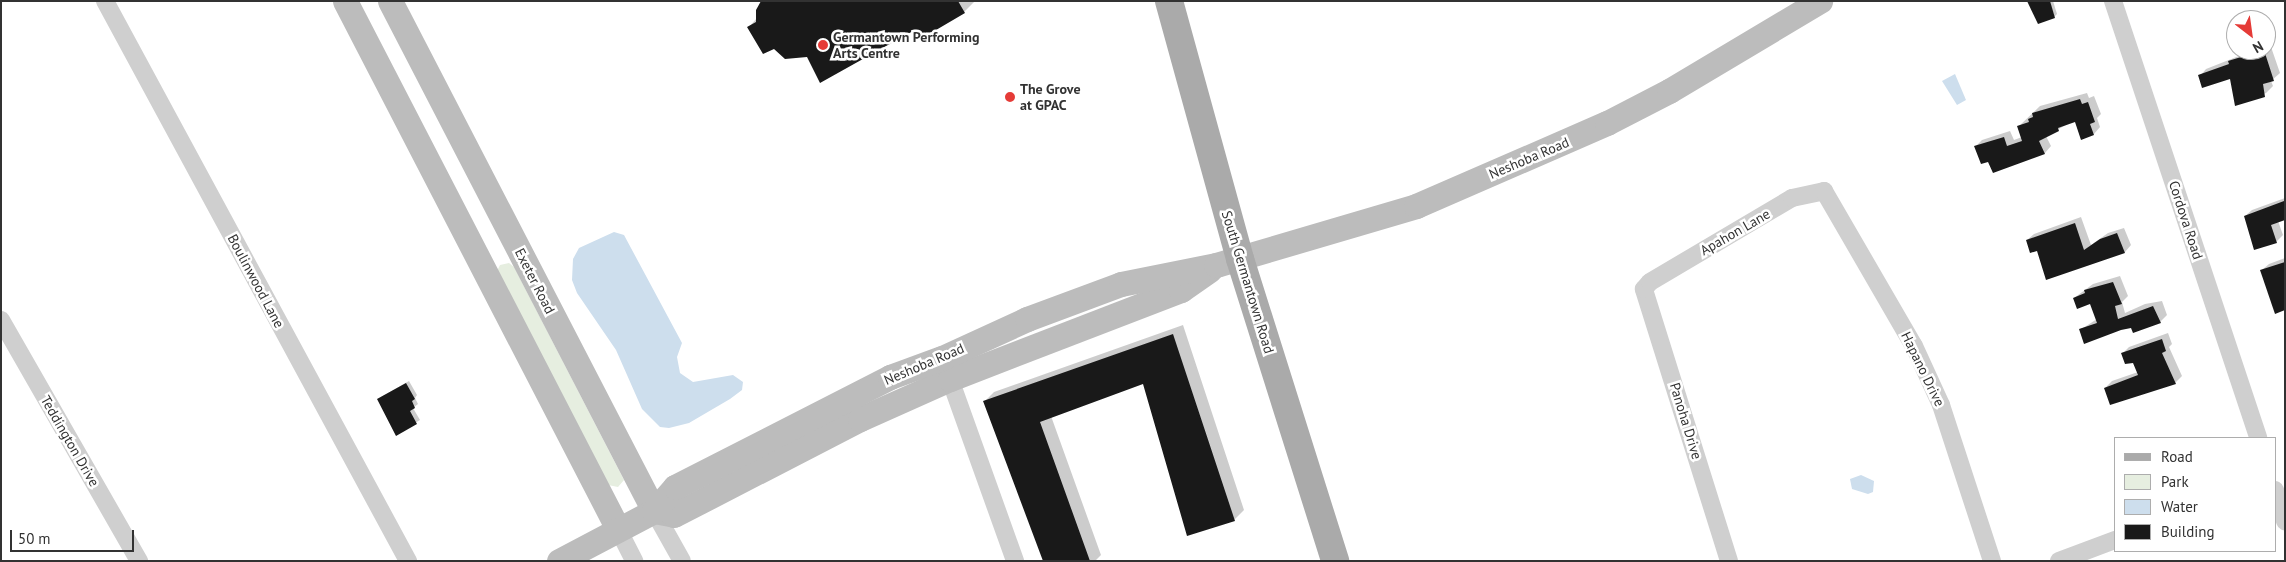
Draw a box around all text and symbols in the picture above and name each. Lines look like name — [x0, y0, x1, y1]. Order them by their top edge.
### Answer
north arrow — [2226, 10, 2276, 60]
place label: Germantown Performing Arts Centre — [833, 29, 979, 62]
text: N — [2250, 37, 2266, 57]
marker: Germantown Performing Arts Centre — [817, 39, 829, 51]
place label: The Grove at GPAC — [1020, 81, 1081, 114]
marker: The Grove at GPAC — [1004, 91, 1016, 103]
street label: Neshoba Road — [1486, 134, 1572, 182]
street label: Cordova Road — [2165, 179, 2207, 261]
street label: Apahon Lane — [1697, 205, 1773, 259]
street label: South Germantown Road — [1218, 209, 1278, 355]
street label: Boulinwood Lane — [224, 231, 288, 331]
street label: Exeter Road — [511, 245, 559, 317]
street label: Hapano Drive — [1898, 329, 1948, 409]
street label: Neshoba Road — [881, 340, 967, 388]
street label: Panoha Drive — [1666, 381, 1706, 461]
street label: Teddington Drive — [37, 393, 103, 489]
legend — [2114, 437, 2276, 552]
text: Road — [2161, 447, 2193, 466]
text: Park — [2161, 472, 2189, 491]
text: Water — [2161, 497, 2198, 516]
scale bar — [12, 520, 136, 552]
text: Building — [2161, 522, 2215, 541]
text: 50 m — [18, 529, 51, 548]

